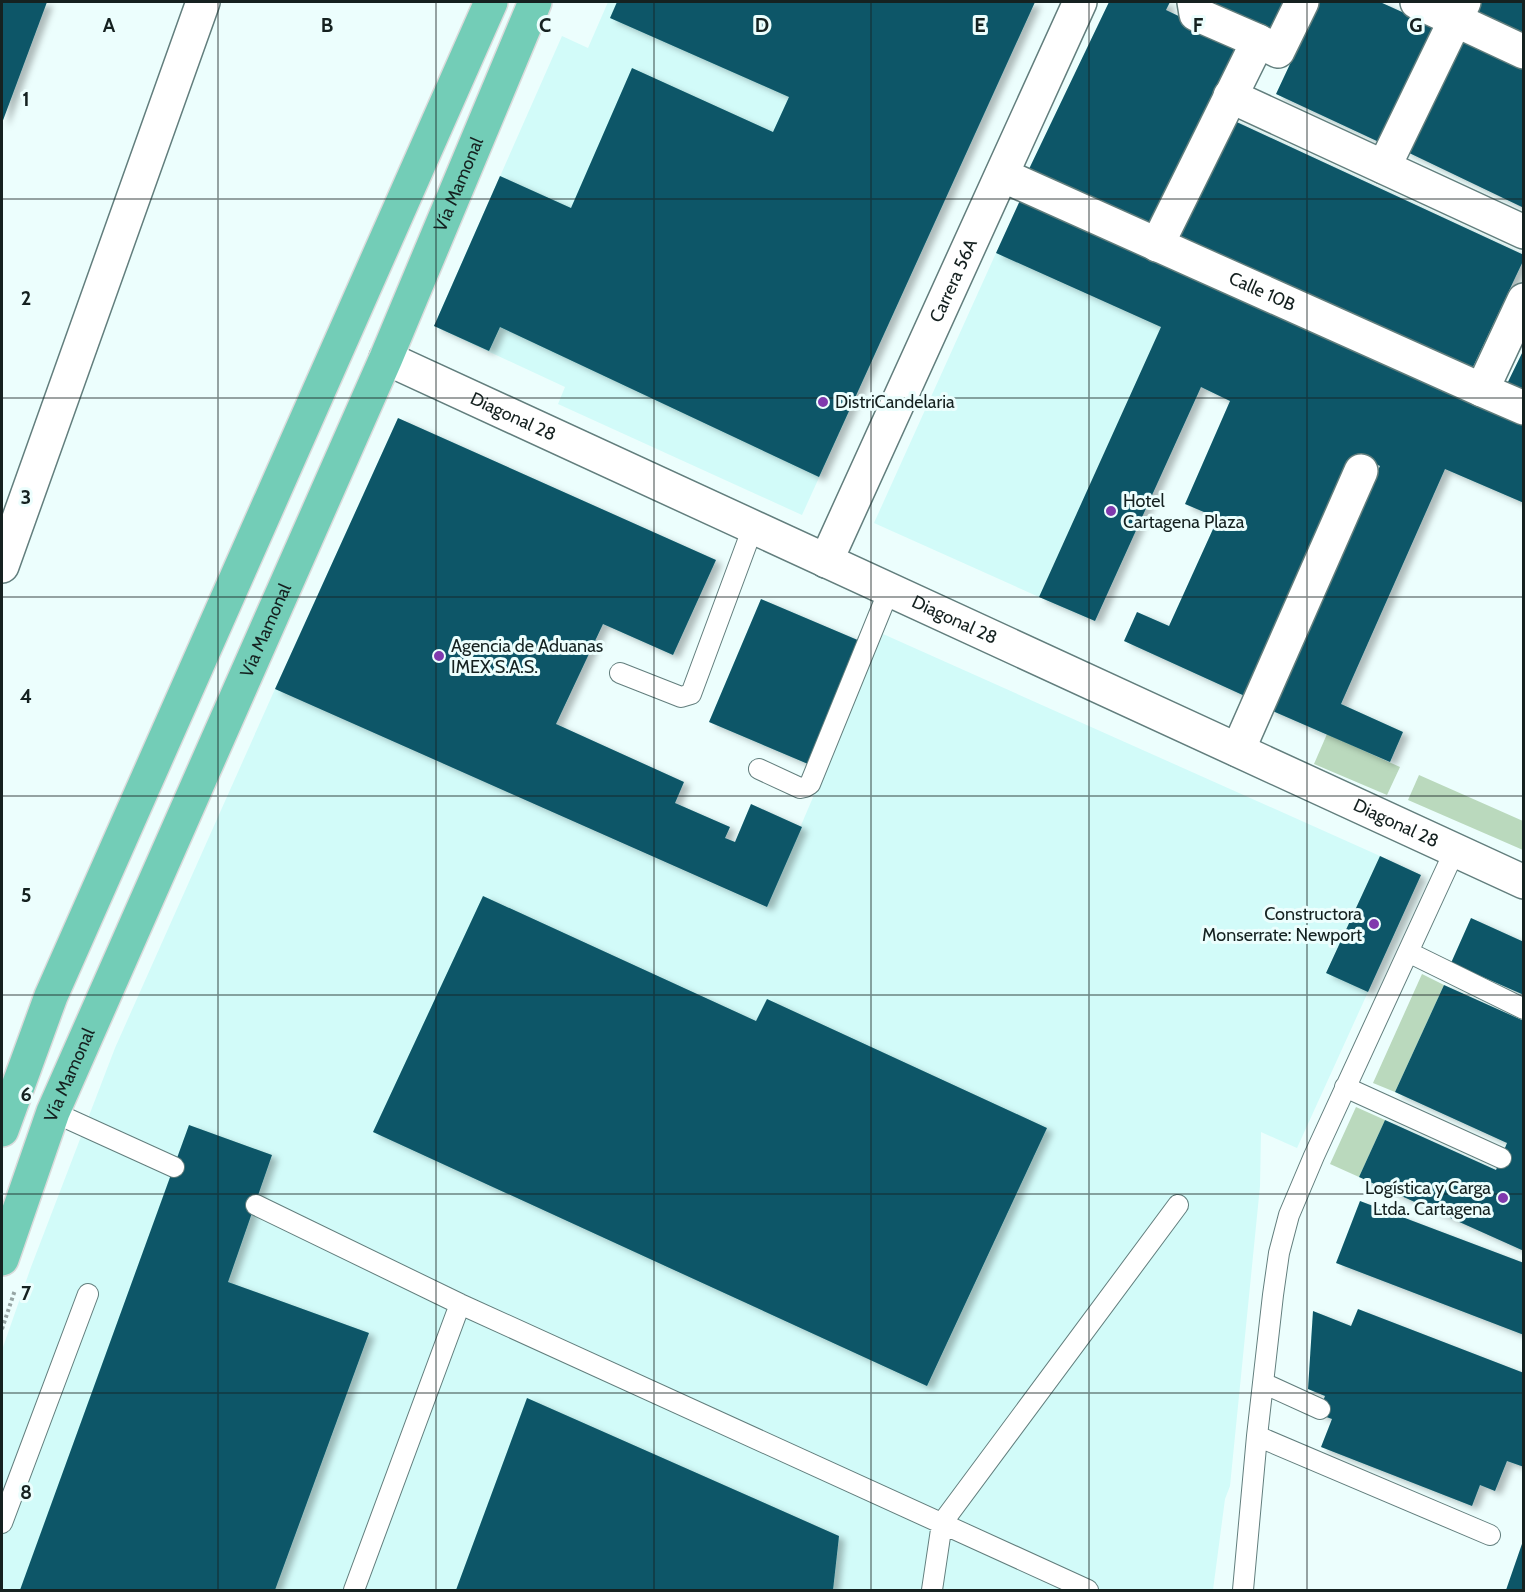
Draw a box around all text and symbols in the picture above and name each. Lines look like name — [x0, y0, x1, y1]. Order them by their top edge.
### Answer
text: A — [103, 13, 116, 37]
text: B — [321, 13, 333, 37]
text: C — [539, 13, 551, 37]
text: D — [755, 13, 769, 37]
text: E — [974, 13, 986, 37]
text: F — [1193, 13, 1204, 37]
text: G — [1409, 13, 1423, 37]
text: 1 — [22, 87, 30, 111]
street label: Vía Mamonal — [429, 133, 488, 235]
street label: Carrera 56A — [925, 235, 982, 326]
street label: Calle 10B — [1225, 267, 1299, 316]
text: 2 — [21, 286, 31, 310]
street label: Diagonal 28 — [467, 387, 559, 446]
place label: DistriCandelaria — [835, 391, 955, 413]
marker: DistriCandelaria — [816, 395, 830, 409]
text: 3 — [21, 485, 31, 509]
place label: Hotel Cartagena Plaza — [1123, 490, 1245, 533]
marker: Hotel Cartagena Plaza — [1104, 504, 1118, 518]
street label: Vía Mamonal — [235, 580, 296, 681]
street label: Diagonal 28 — [908, 591, 1001, 649]
place label: Agencia de Aduanas IMEX S.A.S. — [451, 635, 603, 678]
marker: Agencia de Aduanas IMEX S.A.S. — [432, 649, 446, 663]
text: 4 — [20, 684, 32, 708]
street label: Diagonal 28 — [1350, 794, 1442, 852]
text: 5 — [21, 883, 31, 907]
place label: Constructora Monserrate: Newport — [1202, 903, 1362, 946]
marker: Constructora Monserrate: Newport — [1367, 917, 1381, 931]
street label: Vía Mamonal — [39, 1024, 100, 1125]
text: 6 — [20, 1082, 32, 1106]
place label: Logística y Carga Ltda. Cartagena — [1365, 1177, 1491, 1220]
marker: Logística y Carga Ltda. Cartagena — [1496, 1191, 1510, 1205]
text: 7 — [21, 1281, 32, 1305]
text: 8 — [20, 1480, 32, 1504]

